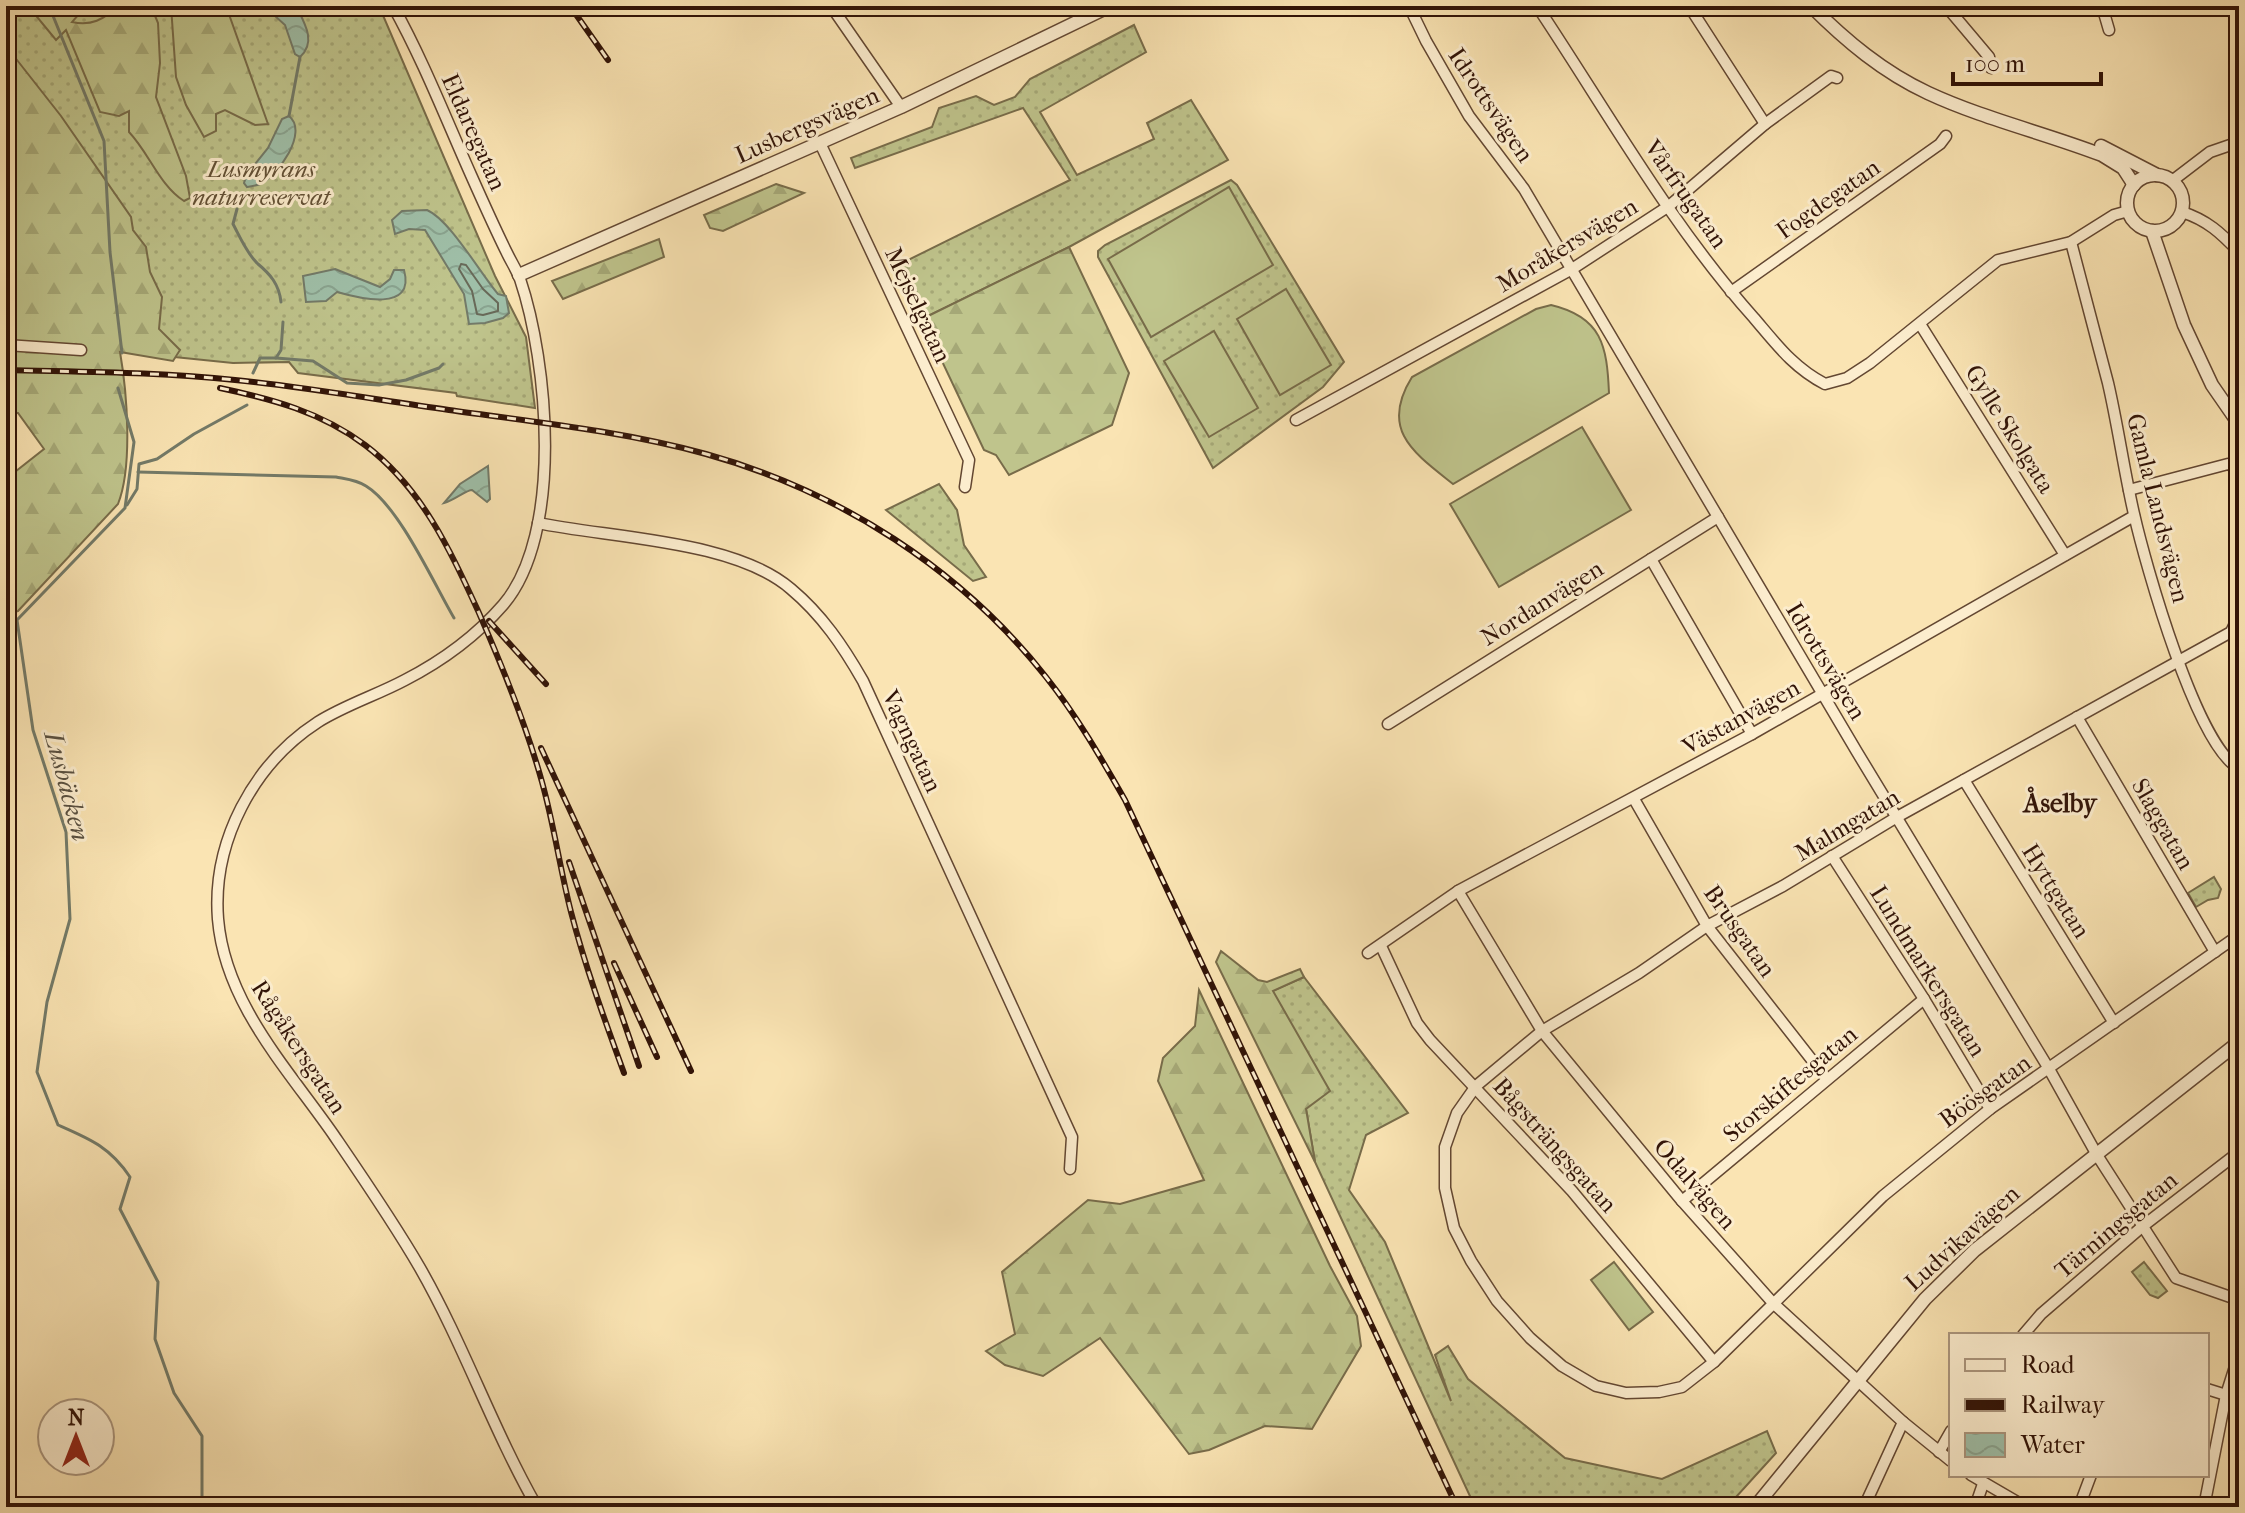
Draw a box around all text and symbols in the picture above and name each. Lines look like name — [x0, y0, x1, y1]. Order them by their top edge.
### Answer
scale bar — [1953, 36, 2101, 86]
street label: Idrottsvägen — [1443, 43, 1539, 168]
text: 100 m — [1965, 50, 2025, 78]
street label: Eldaregatan — [436, 69, 512, 195]
street label: Lusbergsvägen — [731, 81, 883, 169]
street label: Vårfrugatan — [1638, 134, 1734, 254]
street label: Fogdegatan — [1771, 153, 1885, 245]
park label: Lusmyrans naturreservat — [192, 155, 332, 211]
street label: Moråkersvägen — [1491, 192, 1643, 298]
street label: Mejselgatan — [879, 243, 957, 367]
street label: Gylle Skolgata — [1959, 360, 2061, 499]
street label: Gamla Landsvägen — [2121, 411, 2195, 605]
street label: Nordanvägen — [1476, 554, 1608, 652]
street label: Idrottsvägen — [1780, 597, 1872, 725]
street label: Västanvägen — [1676, 673, 1805, 761]
street label: Vagngatan — [876, 685, 948, 797]
water label: Lusbäcken — [37, 726, 97, 844]
street label: Slaggatan — [2126, 773, 2200, 875]
street label: Malmgatan — [1790, 783, 1904, 867]
district label: Åselby — [2022, 786, 2099, 819]
street label: Hyttgatan — [2016, 839, 2096, 943]
street label: Brusgatan — [1698, 880, 1782, 982]
street label: Lundmarkersgatan — [1864, 880, 1992, 1062]
street label: Rågåkersgatan — [246, 975, 353, 1119]
street label: Storskiftesgatan — [1717, 1020, 1863, 1148]
street label: Böösgatan — [1934, 1048, 2036, 1134]
street label: Bågsträngsgatan — [1487, 1072, 1623, 1218]
street label: Odalvägen — [1648, 1133, 1742, 1235]
street label: Tärningsgatan — [2049, 1166, 2183, 1284]
street label: Ludvikavägen — [1899, 1179, 2025, 1297]
legend — [1949, 1333, 2209, 1477]
text: Road — [2021, 1351, 2075, 1379]
text: Railway — [2021, 1391, 2106, 1419]
north arrow — [36, 1397, 116, 1477]
text: N — [68, 1405, 85, 1431]
text: Water — [2020, 1431, 2085, 1459]

